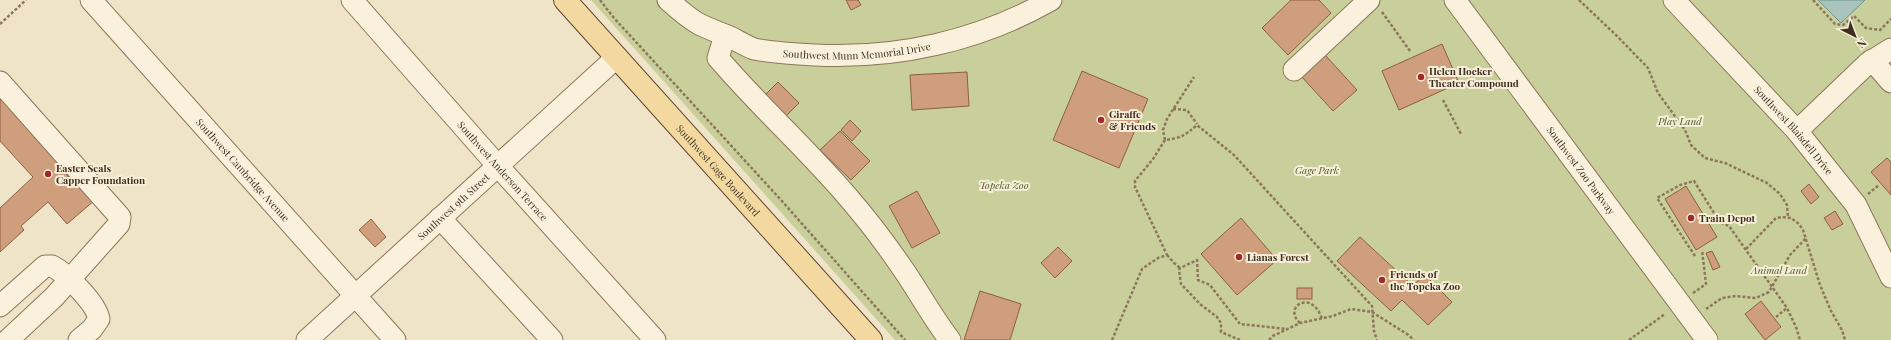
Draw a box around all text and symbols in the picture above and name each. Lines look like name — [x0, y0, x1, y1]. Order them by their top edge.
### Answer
north arrow — [1835, 16, 1875, 56]
text: N — [1854, 36, 1870, 52]
street label: Southwest Munn Memorial Drive — [782, 39, 932, 63]
place label: Helen Hocker Theater Compound — [1429, 64, 1519, 90]
marker: Helen Hocker Theater Compound — [1416, 72, 1426, 82]
street label: Southwest Blaisdell Drive — [1751, 83, 1836, 178]
place label: Giraffe & Friends — [1109, 107, 1156, 133]
park label: Play Land — [1657, 114, 1702, 128]
street label: Southwest Cambridge Avenue — [193, 115, 293, 225]
marker: Giraffe & Friends — [1096, 115, 1106, 125]
street label: Southwest Anderson Terrace — [455, 118, 551, 224]
street label: Southwest Gage Boulevard — [673, 121, 763, 219]
street label: Southwest Zoo Parkway — [1544, 123, 1619, 217]
place label: Easter Seals Capper Foundation — [56, 161, 146, 187]
park label: Gage Park — [1295, 163, 1339, 177]
marker: Easter Seals Capper Foundation — [43, 169, 53, 179]
street label: Southwest 9th Street — [414, 170, 493, 243]
park label: Topeka Zoo — [979, 178, 1029, 192]
place label: Train Depot — [1699, 211, 1756, 225]
marker: Train Depot — [1686, 213, 1696, 223]
place label: Lianas Forest — [1247, 250, 1309, 264]
marker: Lianas Forest — [1234, 252, 1244, 262]
park label: Animal Land — [1750, 263, 1807, 277]
place label: Friends of the Topeka Zoo — [1389, 267, 1461, 293]
marker: Friends of the Topeka Zoo — [1377, 275, 1387, 285]

